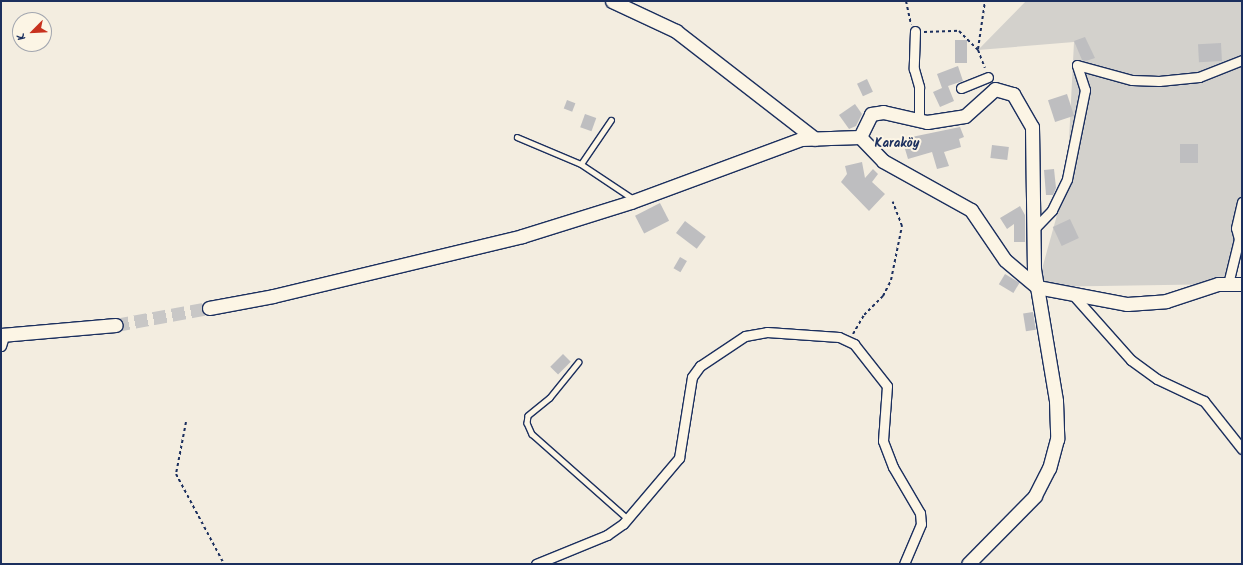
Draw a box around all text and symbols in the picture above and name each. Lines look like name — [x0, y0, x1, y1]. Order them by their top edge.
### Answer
north arrow — [12, 12, 52, 52]
text: K — [12, 30, 32, 43]
district label: Karaköy — [875, 136, 919, 152]

